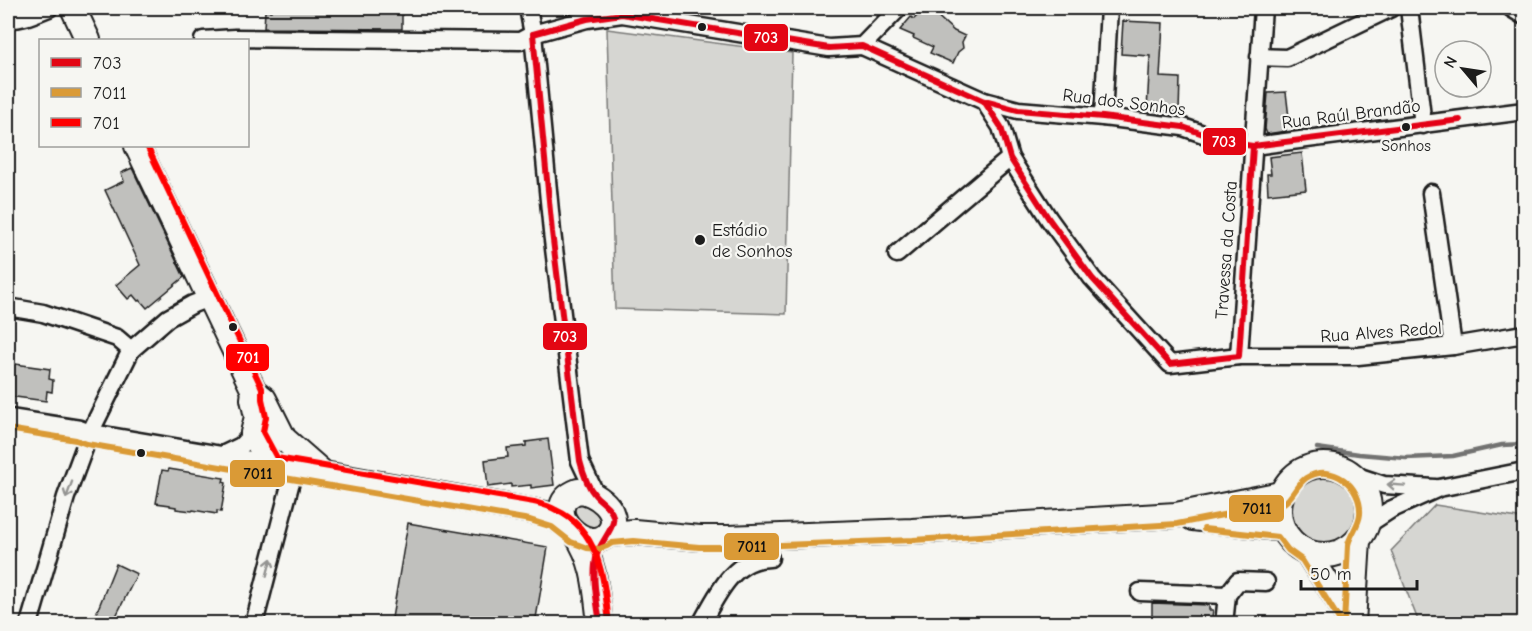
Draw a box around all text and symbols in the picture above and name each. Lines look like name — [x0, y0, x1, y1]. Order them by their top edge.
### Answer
unlabelled marker — [696, 21, 708, 33]
line badge: 703 — [743, 23, 789, 52]
text: 703 — [754, 29, 778, 47]
legend — [39, 39, 249, 147]
north arrow — [1433, 39, 1493, 99]
text: 703 — [93, 53, 122, 74]
text: N — [1440, 53, 1461, 71]
text: 7011 — [93, 83, 127, 104]
street label: Rua dos Sonhos — [1061, 85, 1187, 120]
street label: Rua Raúl Brandão — [1280, 96, 1422, 133]
text: 701 — [93, 113, 120, 134]
marker: Sonhos — [1400, 121, 1412, 133]
line badge: 703 — [1202, 127, 1247, 156]
text: 703 — [1212, 133, 1236, 151]
place label: Sonhos — [1381, 137, 1431, 155]
street label: Travessa da Costa — [1211, 180, 1242, 320]
place label: Estádio de Sonhos — [712, 220, 793, 262]
marker: Estádio de Sonhos — [693, 233, 707, 247]
street label: Rua Alves Redol — [1320, 318, 1443, 347]
unlabelled marker — [227, 321, 239, 333]
line badge: 703 — [542, 322, 588, 351]
text: 703 — [553, 328, 577, 346]
line badge: 701 — [225, 343, 270, 372]
text: 701 — [237, 349, 259, 367]
unlabelled marker — [135, 447, 147, 459]
line badge: 7011 — [229, 459, 286, 488]
text: 7011 — [244, 465, 272, 483]
one-way arrow — [62, 480, 73, 499]
one-way arrow — [1386, 480, 1406, 491]
line badge: 7011 — [1228, 494, 1285, 523]
text: 7011 — [1243, 500, 1271, 518]
line badge: 7011 — [723, 532, 780, 561]
text: 7011 — [738, 538, 766, 556]
scale bar — [1301, 553, 1416, 591]
one-way arrow — [264, 558, 275, 577]
text: 50 m — [1310, 564, 1352, 585]

